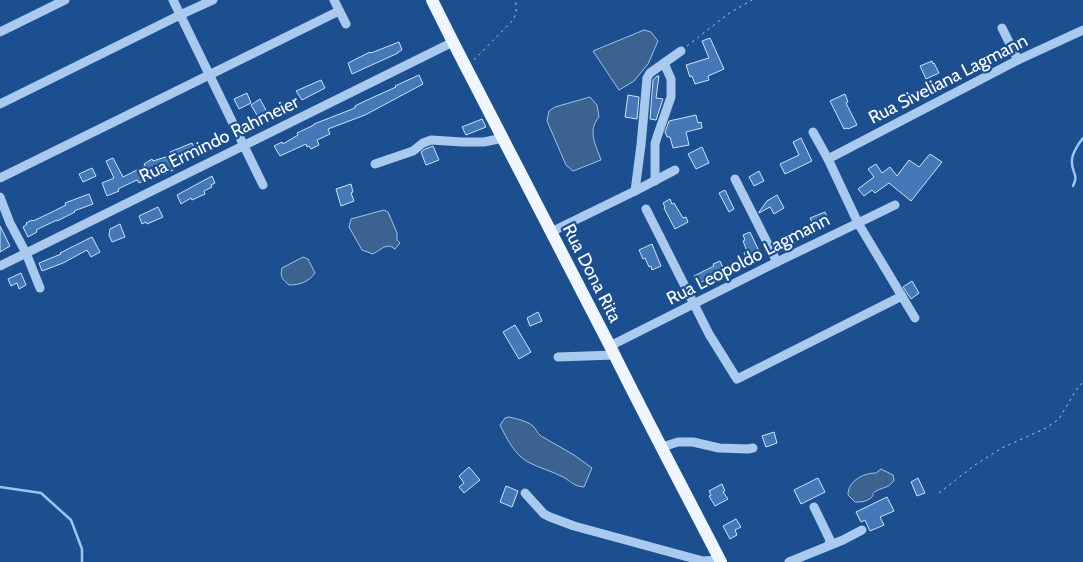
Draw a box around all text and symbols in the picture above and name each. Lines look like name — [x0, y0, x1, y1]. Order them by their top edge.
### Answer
street label: Rua Siveliana Lagmann — [865, 29, 1031, 129]
street label: Rua Ermindo Rahmeier — [136, 91, 303, 187]
street label: Rua Leopoldo Lagmann — [663, 208, 833, 310]
street label: Rua Dona Rita — [558, 220, 626, 326]

